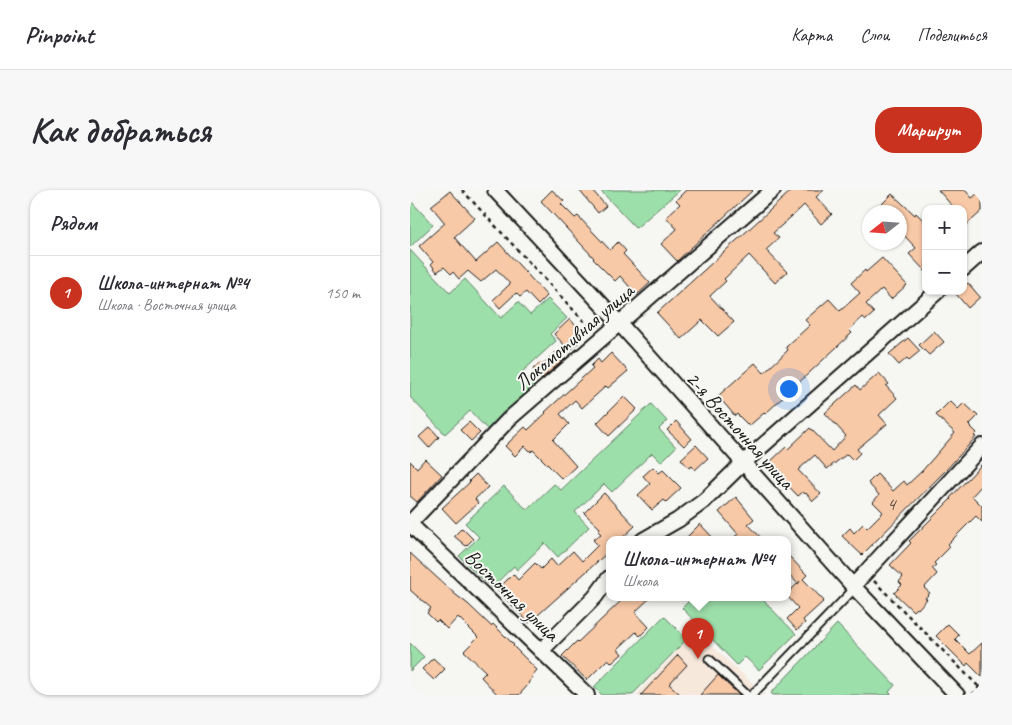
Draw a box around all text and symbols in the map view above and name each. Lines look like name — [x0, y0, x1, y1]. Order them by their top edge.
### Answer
text: Pinpoint — [25, 20, 94, 50]
text: Карта — [791, 24, 832, 46]
text: Слои — [860, 24, 889, 46]
text: Поделиться — [917, 24, 987, 46]
button: Маршрут — [875, 107, 982, 153]
text: Как добраться — [30, 108, 211, 153]
north arrow — [862, 205, 907, 250]
map controls — [922, 205, 967, 295]
button: + — [922, 205, 967, 250]
text: Рядом — [50, 210, 97, 236]
button: − — [922, 250, 967, 295]
text: Школа-интернат №4 — [97, 271, 249, 295]
street label: Локомотивная улица — [509, 277, 641, 396]
text: 1 — [62, 283, 70, 303]
text: 150 m — [326, 283, 360, 303]
text: Школа · Восточная улица — [97, 295, 236, 315]
street label: 2-я Восточная улица — [680, 366, 801, 495]
your location — [776, 376, 802, 402]
house number: 4 — [887, 492, 898, 516]
popup — [606, 536, 791, 601]
street label: Восточная улица — [459, 543, 566, 648]
text: Школа-интернат №4 — [622, 547, 775, 571]
text: Школа — [622, 571, 658, 591]
pin: 1 — [682, 618, 714, 659]

